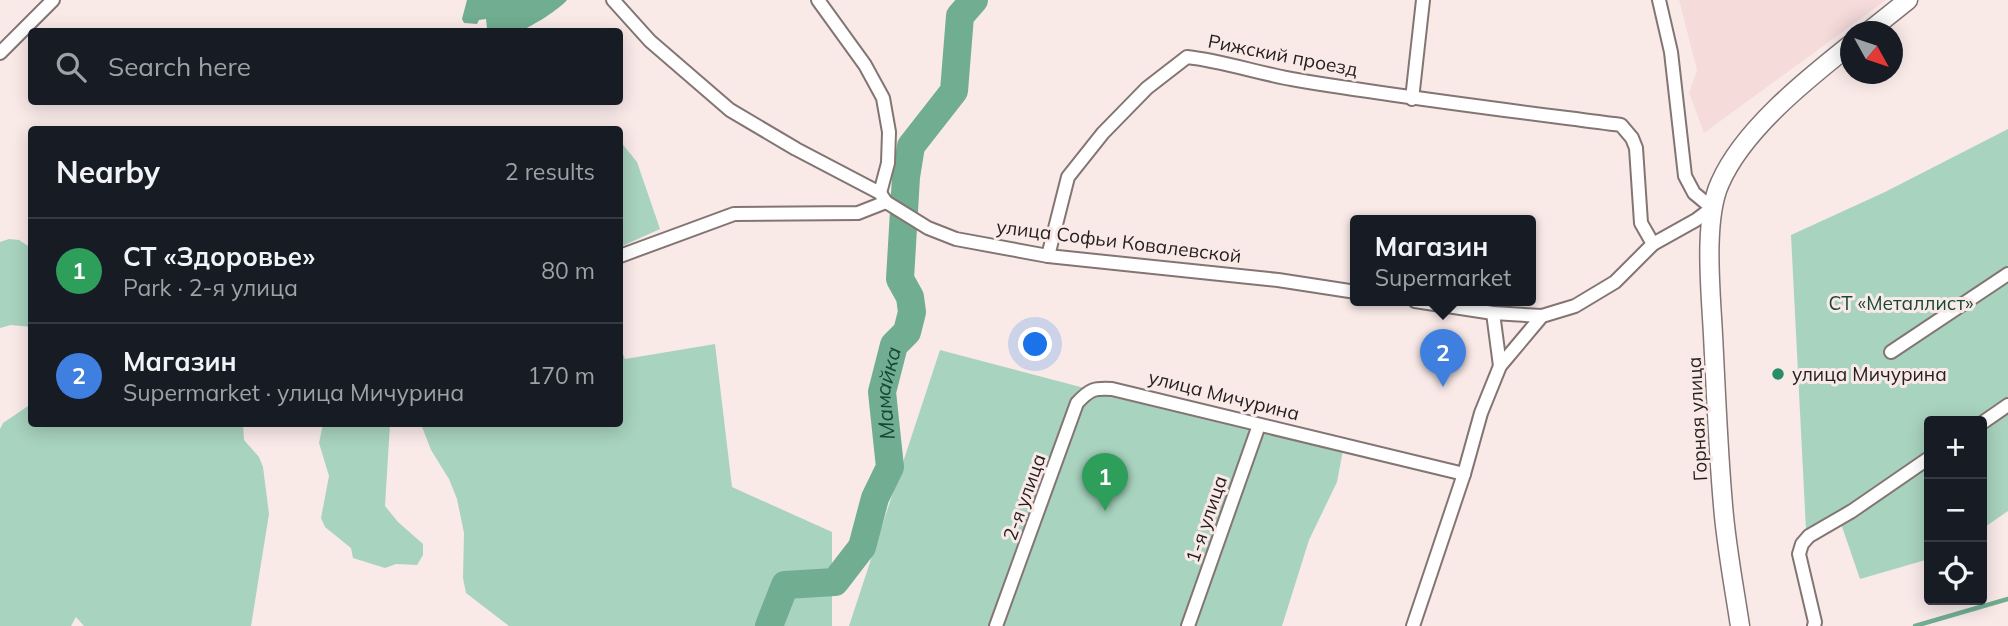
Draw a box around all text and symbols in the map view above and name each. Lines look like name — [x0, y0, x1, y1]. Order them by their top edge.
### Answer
north arrow — [1840, 21, 1903, 84]
search box — [28, 28, 623, 105]
street label: Рижский проезд — [1206, 29, 1360, 81]
icon: search — [52, 48, 90, 86]
text: Search here — [108, 50, 251, 83]
text: Nearby — [56, 153, 160, 191]
text: 2 results — [505, 157, 595, 186]
street label: улица Софьи Ковалевской — [995, 214, 1243, 268]
popup — [1350, 215, 1536, 306]
text: Магазин — [1375, 230, 1488, 263]
text: СТ «Здоровье» — [123, 240, 315, 273]
text: 1 — [72, 256, 86, 285]
text: 80 m — [541, 256, 595, 285]
text: Supermarket — [1375, 263, 1511, 292]
text: Park · 2-я улица — [123, 273, 298, 302]
park label: СТ «Металлист» — [1828, 291, 1974, 315]
your location — [1018, 327, 1052, 361]
pin: 2 — [1420, 329, 1466, 387]
water label: Мамайка — [869, 344, 906, 441]
text: Магазин — [123, 345, 237, 378]
street label: Горная улица — [1682, 356, 1712, 482]
text: 2 — [72, 361, 86, 390]
text: 170 m — [527, 361, 595, 390]
place label: улица Мичурина — [1792, 362, 1947, 386]
street label: улица Мичурина — [1146, 365, 1302, 425]
marker: улица Мичурина — [1770, 366, 1786, 382]
text: Supermarket · улица Мичурина — [123, 378, 464, 407]
map controls — [1924, 416, 1987, 605]
button: + — [1924, 416, 1987, 479]
street label: 2-я улица — [997, 450, 1051, 544]
pin: 1 — [1082, 453, 1128, 511]
street label: 1-я улица — [1180, 472, 1232, 566]
button: − — [1924, 479, 1987, 542]
button: locate — [1924, 542, 1987, 605]

